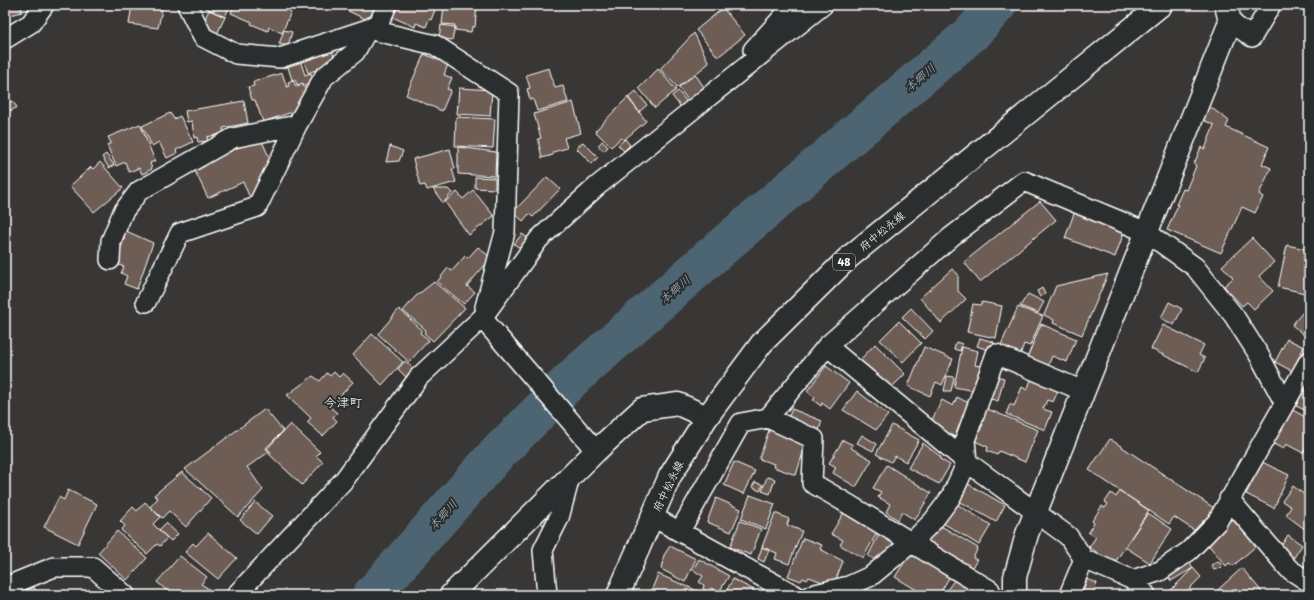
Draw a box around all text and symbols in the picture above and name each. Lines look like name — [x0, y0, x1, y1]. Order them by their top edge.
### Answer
water label: 本郷川 — [900, 59, 939, 96]
street label: 府中松永線 — [855, 207, 908, 255]
road number: 48 — [833, 254, 855, 270]
water label: 本郷川 — [655, 271, 694, 308]
district label: 今津町 — [323, 392, 363, 411]
street label: 府中松永線 — [648, 457, 687, 514]
water label: 本郷川 — [424, 495, 461, 534]

